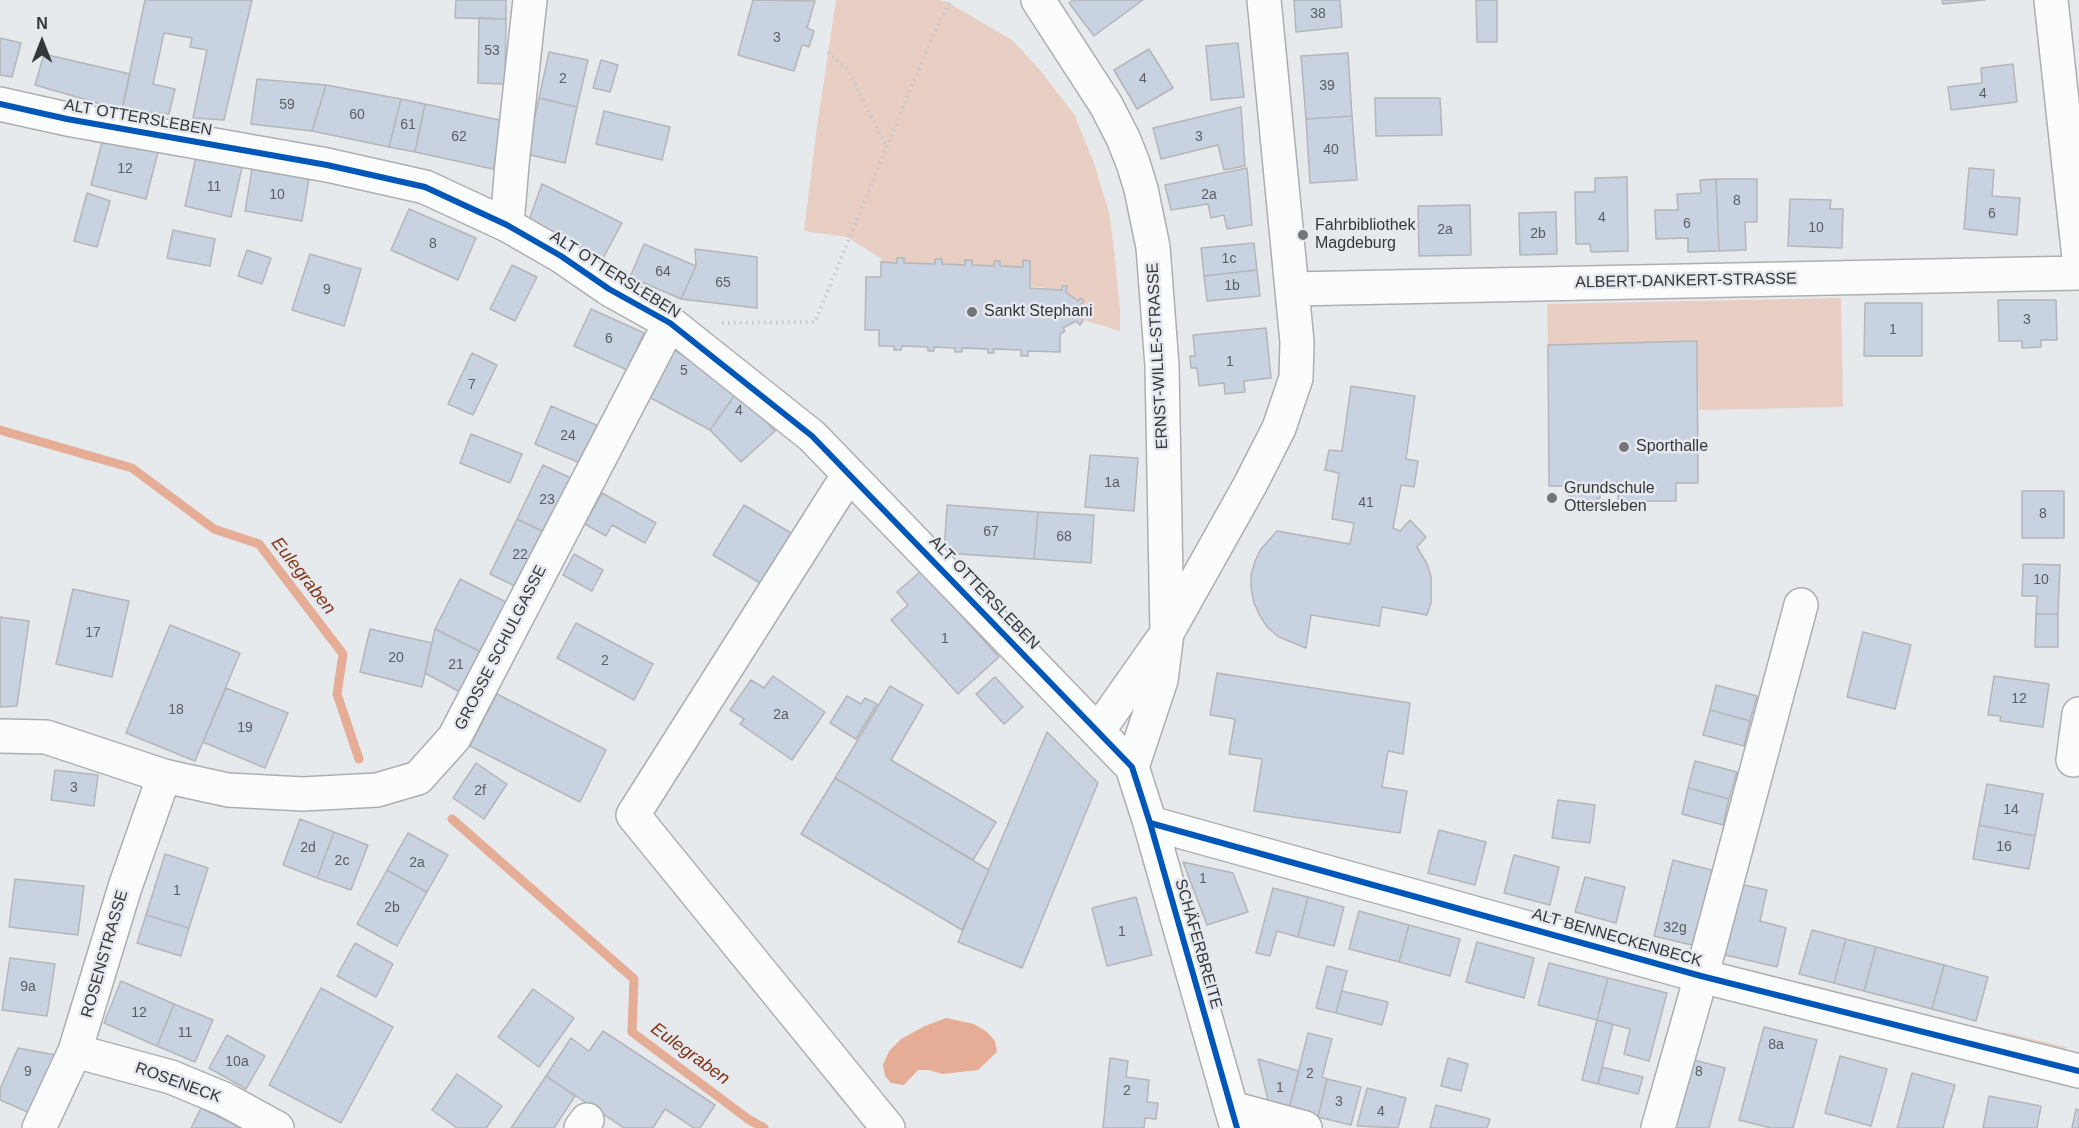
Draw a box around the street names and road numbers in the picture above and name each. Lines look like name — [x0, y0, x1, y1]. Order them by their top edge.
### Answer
street label: ALT OTTERSLEBEN — [62, 96, 214, 140]
street label: ALT OTTERSLEBEN — [546, 227, 684, 323]
street label: ERNST-WILLE-STRASSE — [1144, 262, 1172, 450]
street label: ALBERT-DANKERT-STRASSE — [1575, 269, 1797, 293]
street label: ALT OTTERSLEBEN — [925, 532, 1043, 654]
street label: GROSSE SCHULGASSE — [451, 562, 551, 734]
street label: SCHÄFERBREITE — [1170, 877, 1226, 1011]
street label: ROSENSTRASSE — [78, 888, 132, 1020]
street label: ALT BENNECKENBECK — [1530, 905, 1704, 971]
street label: ROSENECK — [133, 1059, 223, 1107]

